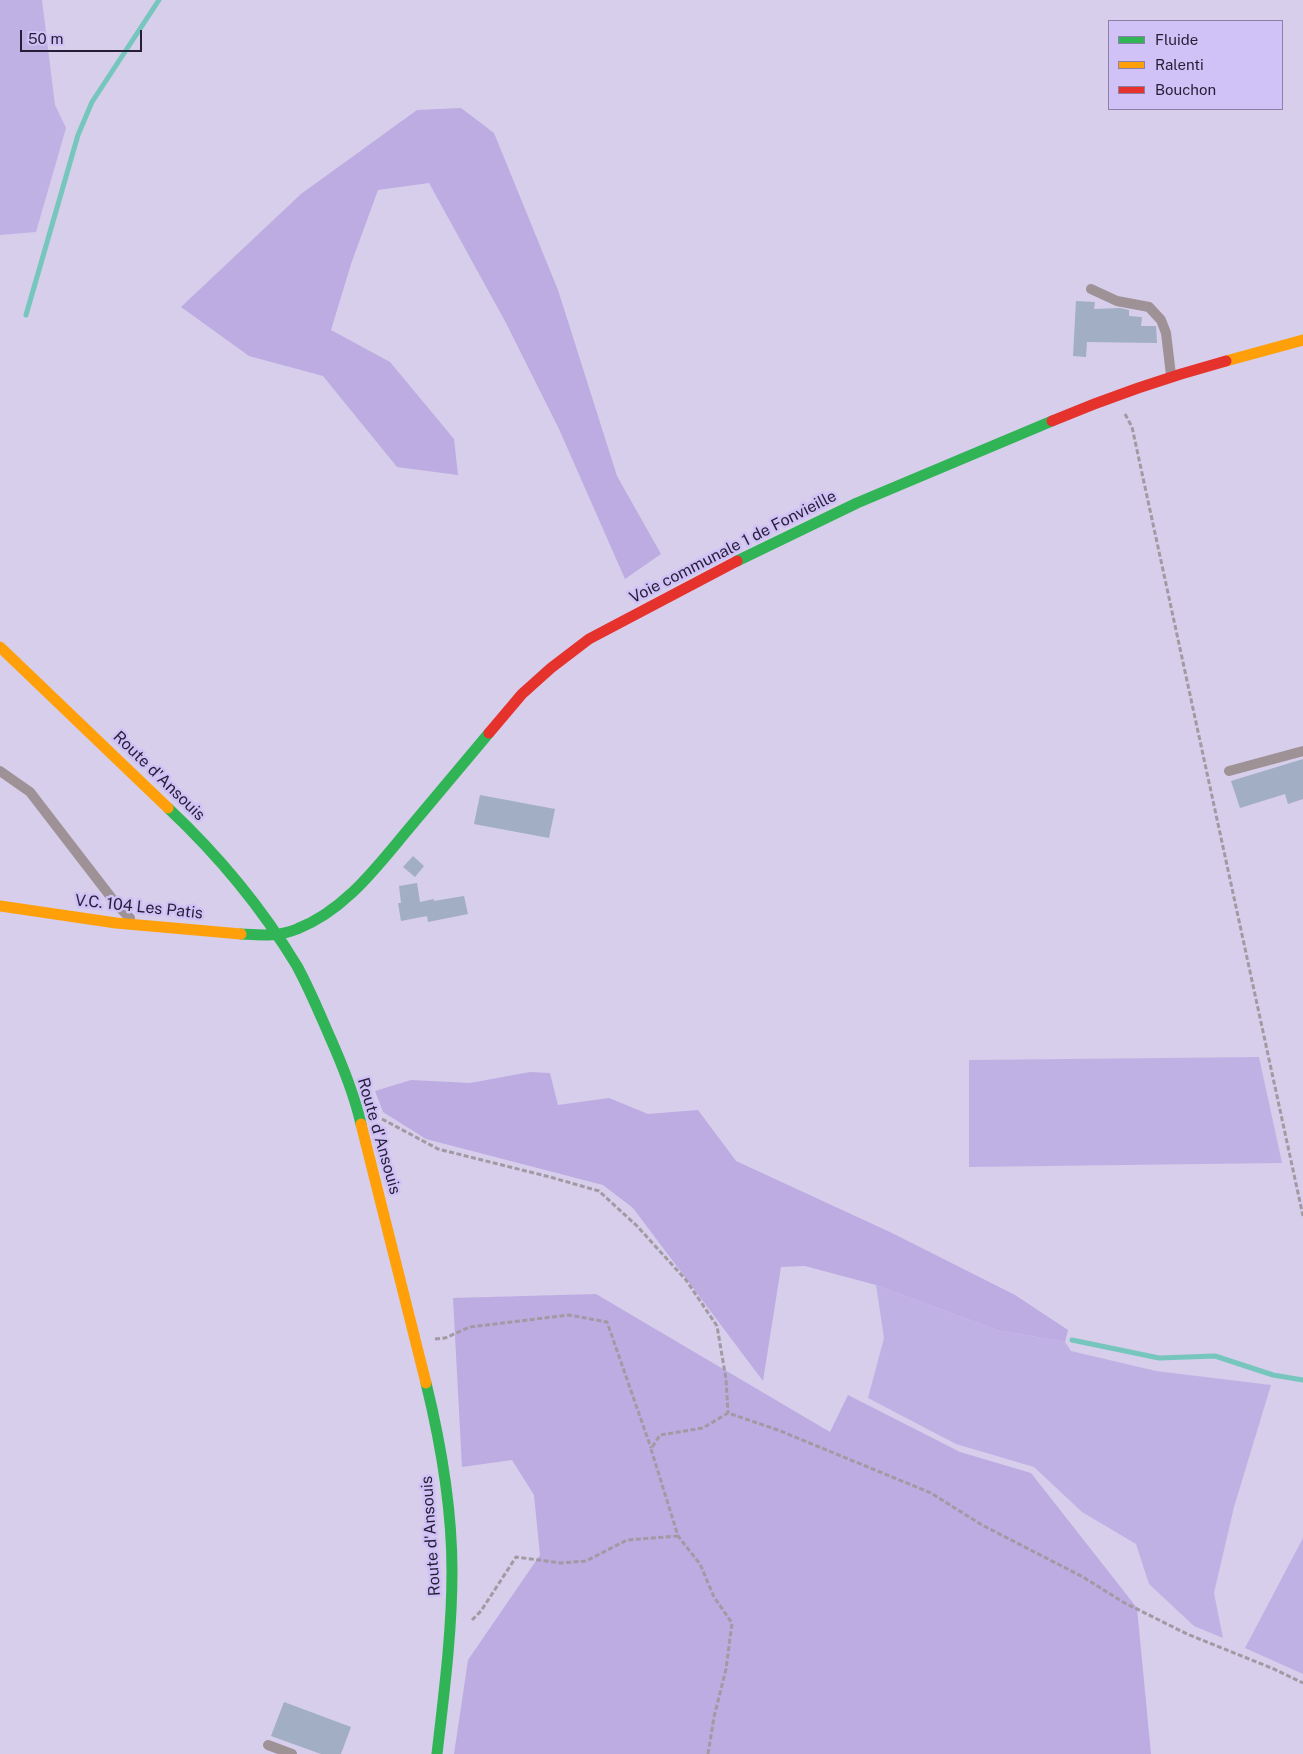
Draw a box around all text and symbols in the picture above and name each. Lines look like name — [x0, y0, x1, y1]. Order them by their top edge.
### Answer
scale bar — [22, 20, 145, 52]
legend — [1108, 20, 1283, 110]
text: 50 m — [28, 30, 63, 47]
text: Fluide — [1155, 31, 1198, 48]
text: Ralenti — [1155, 56, 1204, 73]
text: Bouchon — [1155, 81, 1216, 98]
street label: Voie communale 1 de Fonvieille — [626, 486, 840, 608]
street label: Route d'Ansouis — [109, 727, 209, 825]
street label: V.C. 104 Les Patis — [74, 891, 204, 923]
street label: Route d'Ansouis — [353, 1076, 405, 1196]
street label: Route d'Ansouis — [417, 1475, 445, 1597]

